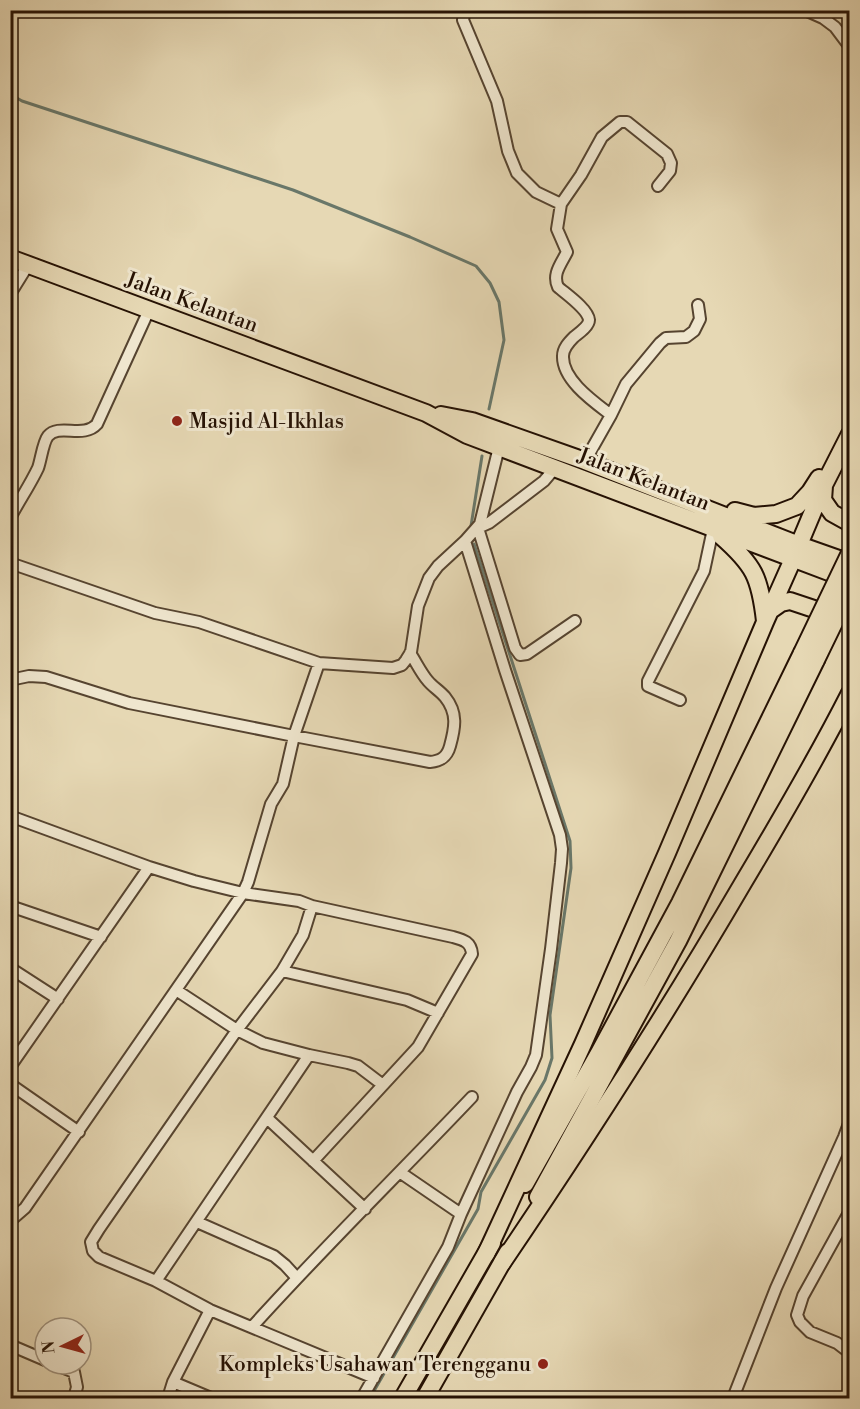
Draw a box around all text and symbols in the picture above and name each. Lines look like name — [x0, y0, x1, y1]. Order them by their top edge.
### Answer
street label: Jalan Kelantan — [121, 267, 262, 339]
place label: Masjid Al-Ikhlas — [189, 409, 344, 435]
marker: Masjid Al-Ikhlas — [170, 414, 184, 428]
street label: Jalan Kelantan — [573, 442, 714, 517]
north arrow — [33, 1316, 93, 1376]
text: N — [39, 1340, 60, 1354]
place label: Kompleks Usahawan Terengganu — [219, 1352, 531, 1378]
marker: Kompleks Usahawan Terengganu — [536, 1357, 550, 1371]

